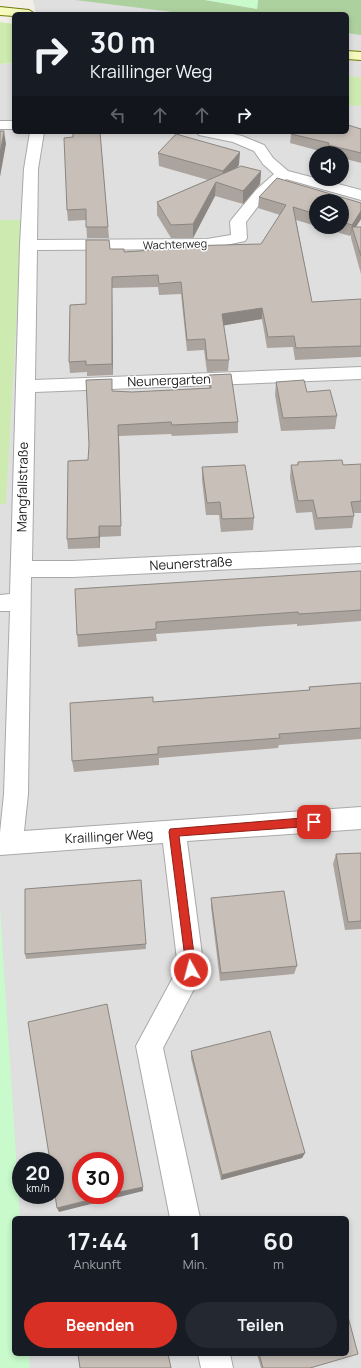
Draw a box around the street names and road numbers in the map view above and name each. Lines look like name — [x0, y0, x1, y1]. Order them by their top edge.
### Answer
street label: Wachterweg — [143, 235, 207, 253]
street label: Neunergarten — [127, 370, 211, 390]
street label: Mangfallstraße — [12, 441, 32, 532]
street label: Neunerstraße — [149, 552, 233, 574]
street label: Kraillinger Weg — [64, 825, 154, 847]

